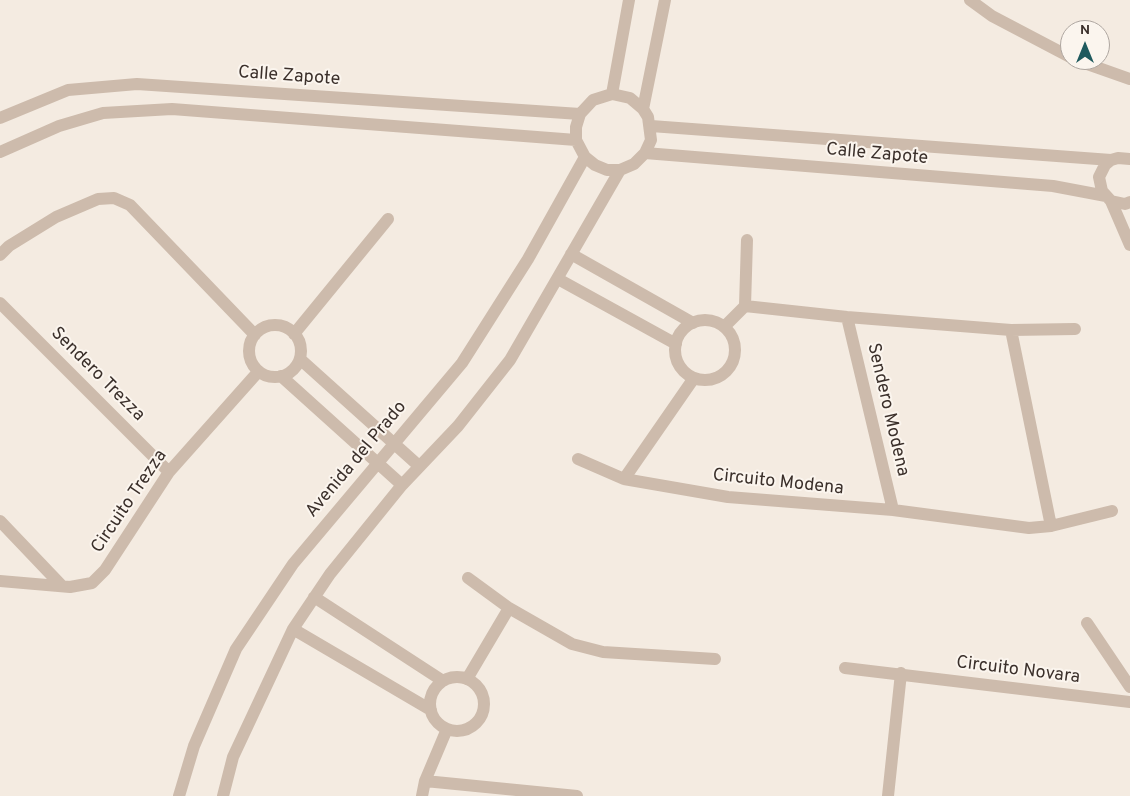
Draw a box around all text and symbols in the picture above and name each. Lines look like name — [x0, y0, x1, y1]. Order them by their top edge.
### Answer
north arrow — [1060, 20, 1110, 70]
text: N — [1080, 22, 1090, 39]
street label: Calle Zapote — [237, 63, 341, 91]
street label: Calle Zapote — [825, 140, 929, 170]
street label: Sendero Trezza — [45, 323, 149, 427]
street label: Sendero Modena — [861, 341, 913, 479]
street label: Avenida del Prado — [302, 397, 412, 523]
street label: Circuito Trezza — [88, 446, 172, 558]
street label: Circuito Modena — [711, 465, 845, 501]
street label: Circuito Novara — [955, 653, 1081, 689]

